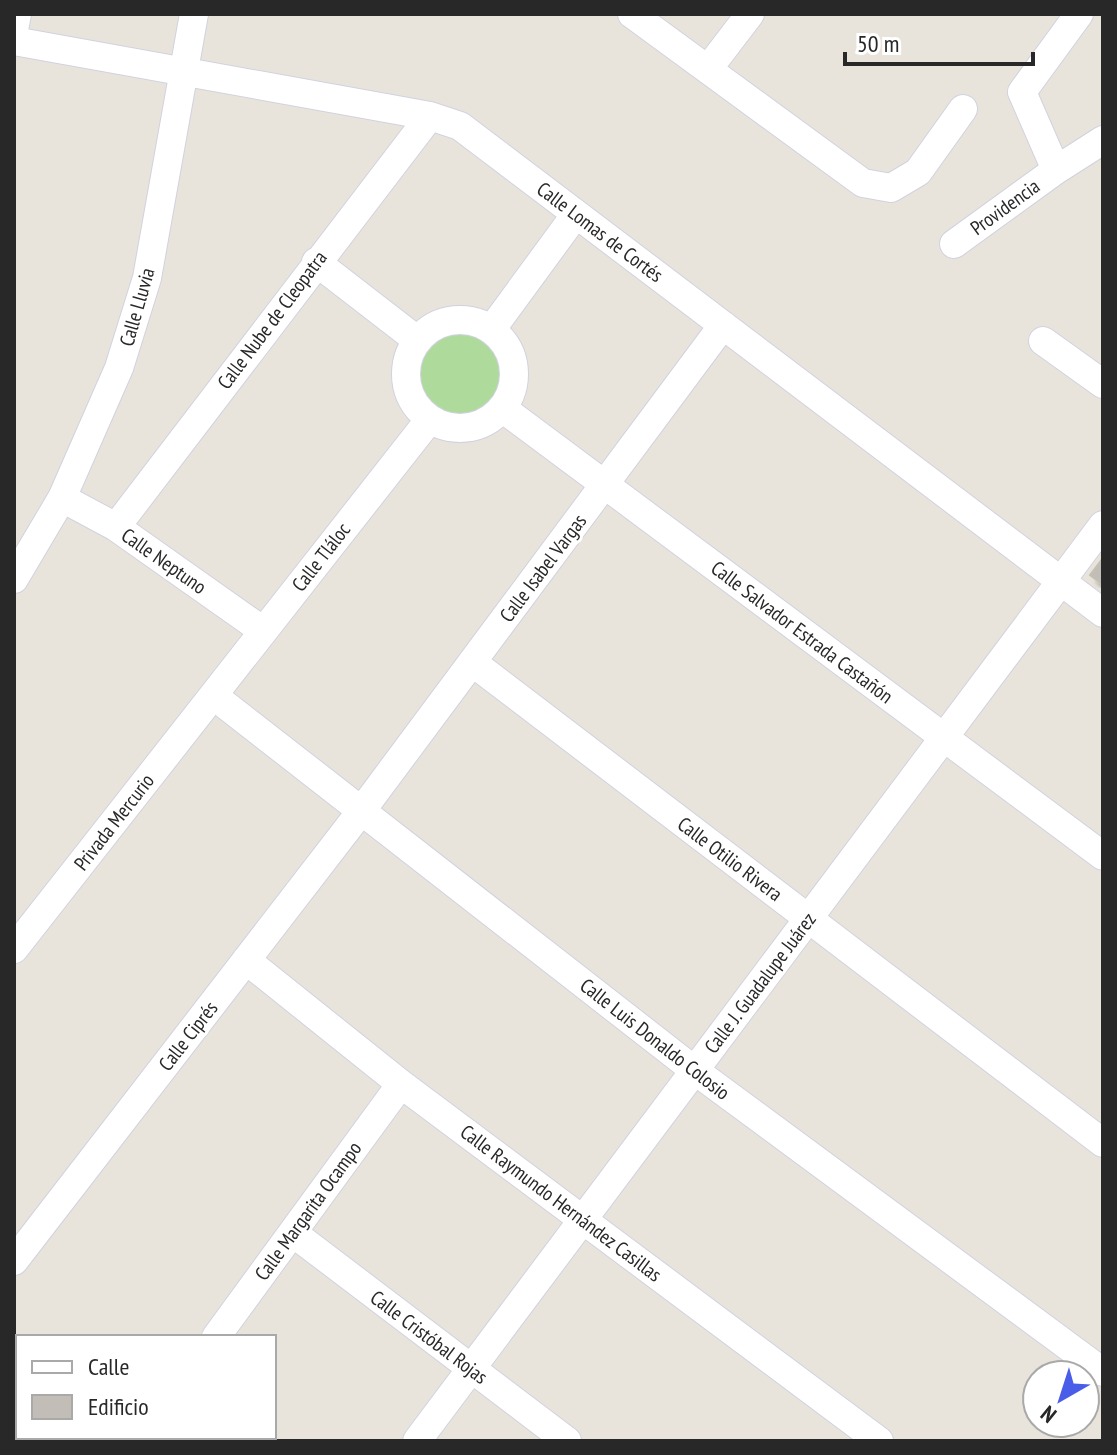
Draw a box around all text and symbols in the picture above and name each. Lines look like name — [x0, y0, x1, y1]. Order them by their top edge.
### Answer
scale bar — [845, 16, 1033, 66]
text: 50 m — [857, 28, 899, 59]
street label: Providencia — [965, 173, 1045, 241]
street label: Calle Lomas de Cortés — [532, 176, 669, 288]
street label: Calle Nube de Cleopatra — [211, 246, 333, 394]
street label: Calle Lluvia — [113, 265, 161, 349]
street label: Calle Isabel Vargas — [494, 509, 592, 627]
street label: Calle Tláloc — [286, 517, 356, 597]
street label: Calle Neptuno — [116, 522, 212, 600]
street label: Calle Salvador Estrada Castañón — [706, 555, 898, 709]
street label: Privada Mercurio — [68, 768, 160, 876]
street label: Calle Otilio Rivera — [672, 811, 788, 907]
street label: Calle J. Guadalupe Juárez — [698, 907, 822, 1059]
street label: Calle Luis Donaldo Colosio — [575, 972, 735, 1106]
street label: Calle Ciprés — [153, 996, 223, 1076]
street label: Calle Raymundo Hernández Casillas — [455, 1119, 667, 1287]
street label: Calle Margarita Ocampo — [249, 1136, 367, 1286]
street label: Calle Cristóbal Rojas — [365, 1284, 493, 1390]
legend — [16, 1335, 276, 1439]
text: Calle — [88, 1351, 129, 1382]
north arrow — [1021, 1359, 1101, 1439]
text: Edificio — [88, 1391, 149, 1422]
text: N — [1035, 1400, 1062, 1429]

